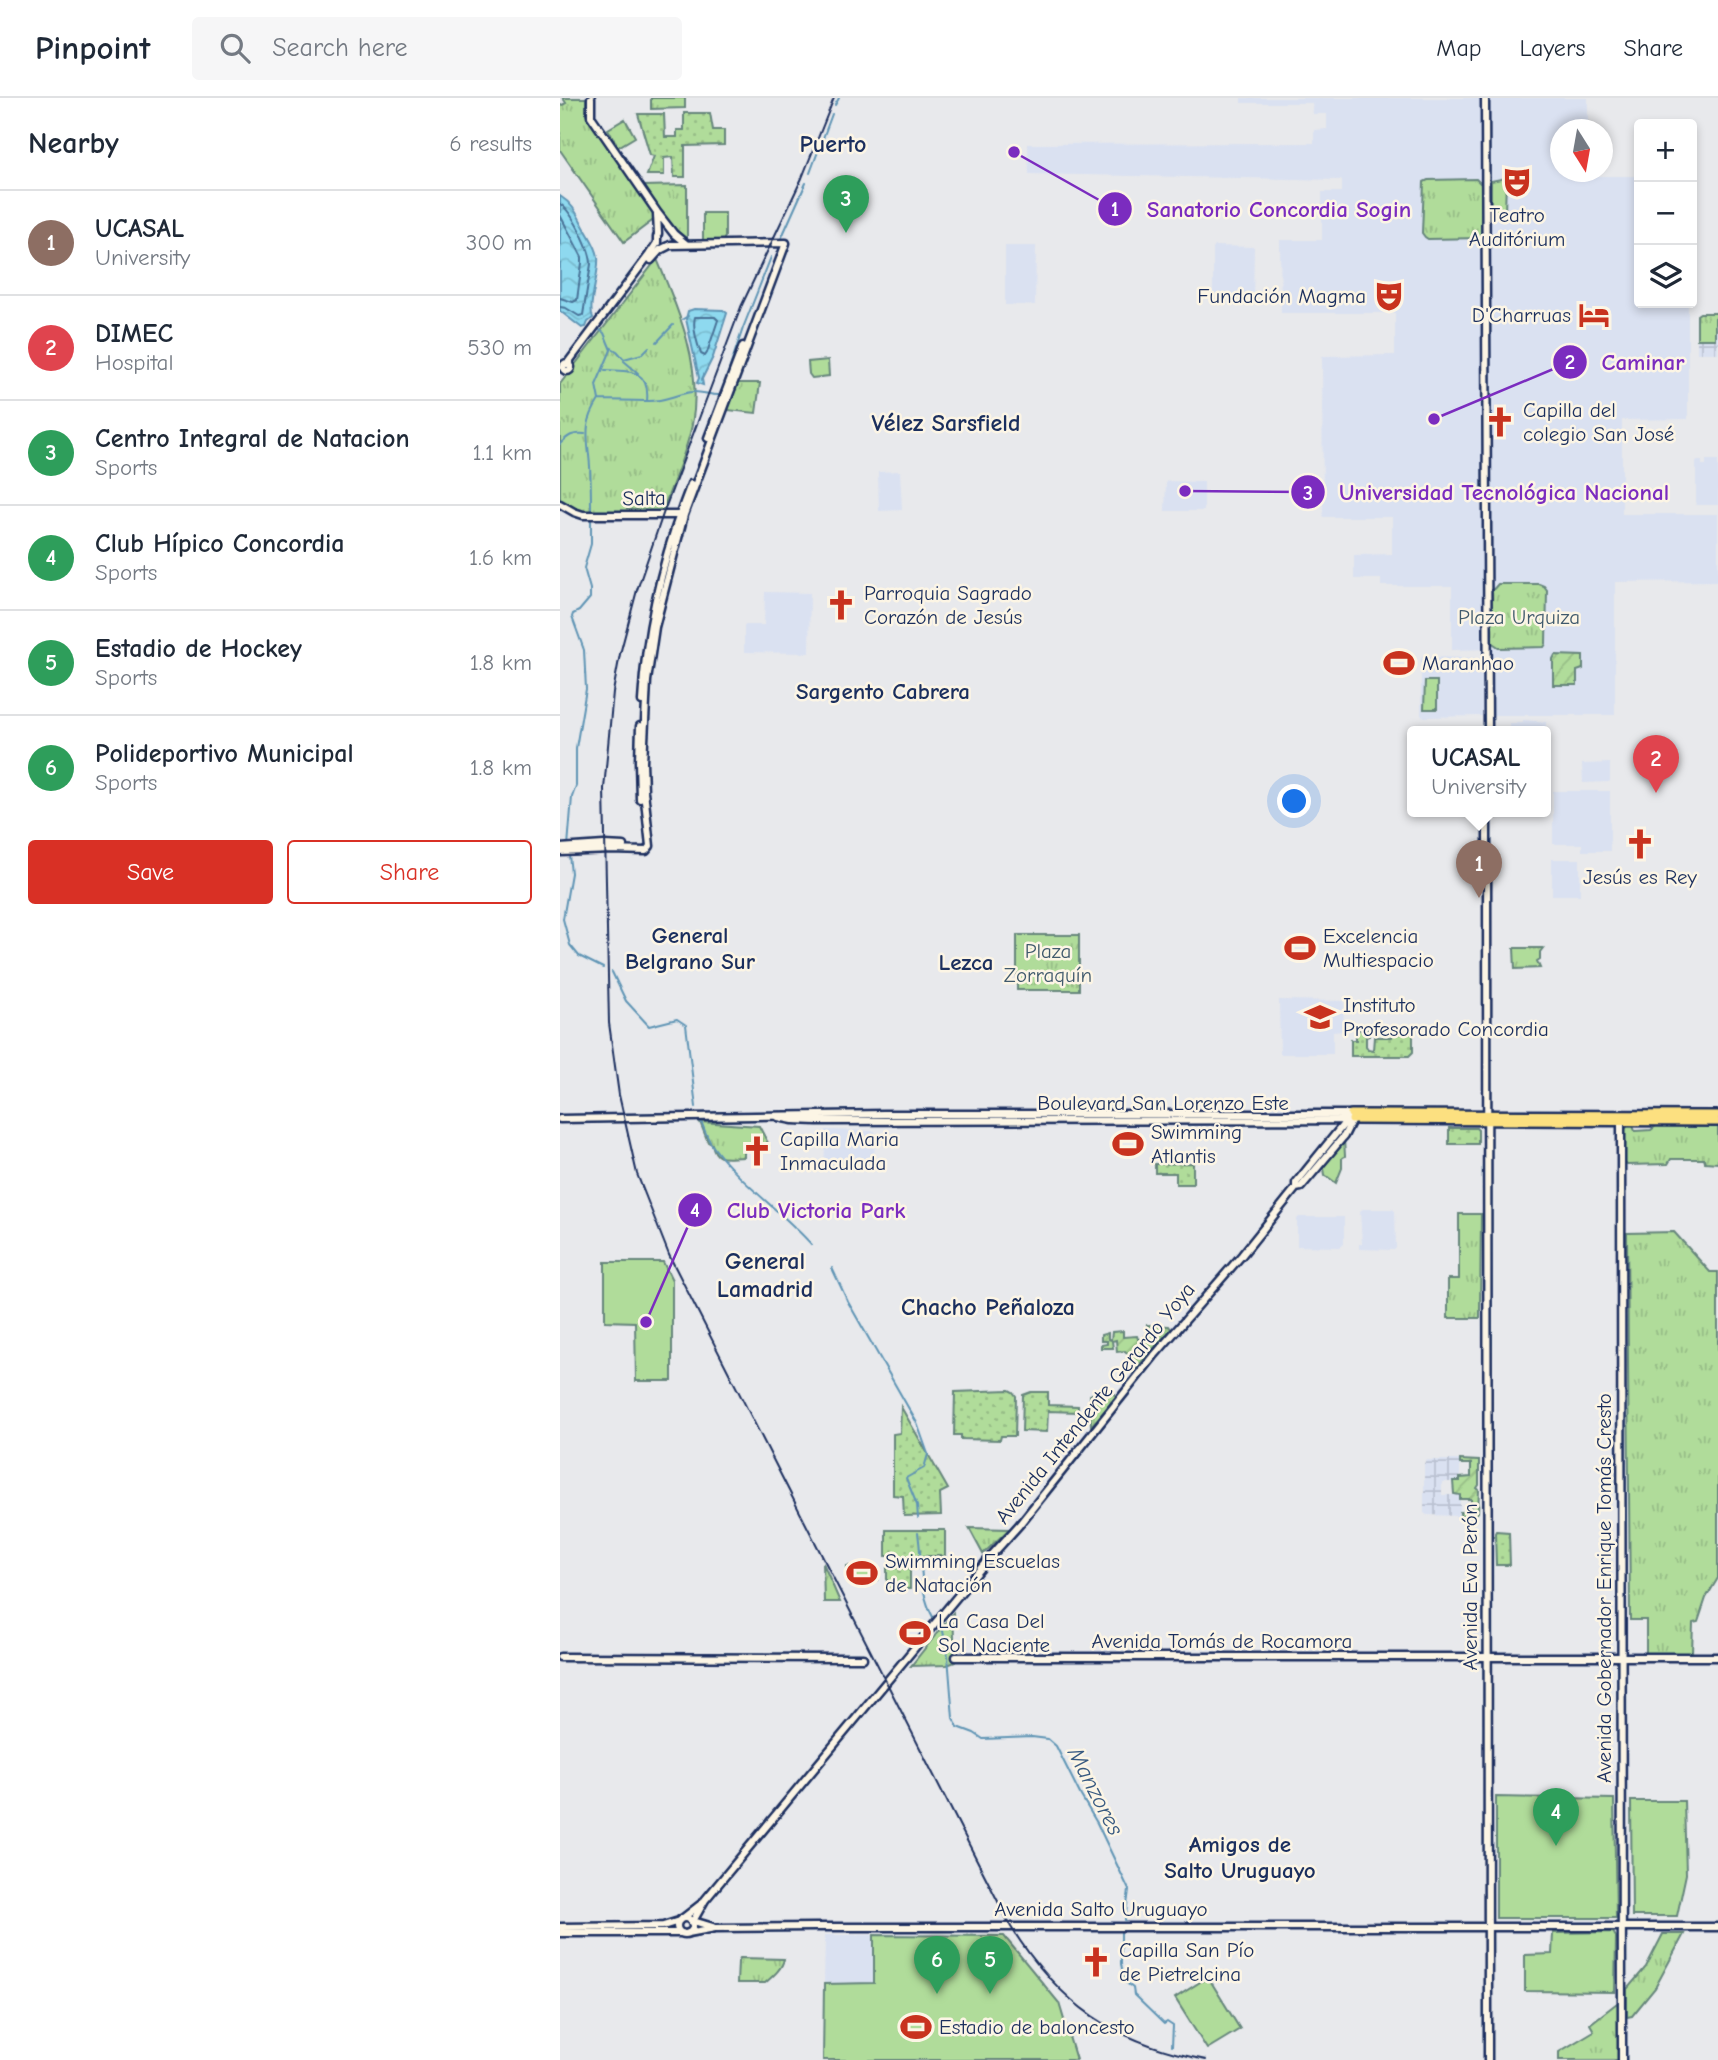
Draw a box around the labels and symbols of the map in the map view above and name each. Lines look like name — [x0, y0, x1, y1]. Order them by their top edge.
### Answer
north arrow — [1550, 119, 1613, 182]
district label: Puerto — [800, 130, 866, 158]
theatre icon: Teatro Auditórium — [1500, 165, 1534, 199]
pin: 3 — [823, 175, 869, 233]
callout: Sanatorio Concordia Sogin — [1098, 187, 1425, 231]
text: Sanatorio Concordia Sogin — [1147, 196, 1411, 223]
text: 1 — [1111, 197, 1119, 221]
place label: Teatro Auditórium — [1469, 203, 1565, 251]
theatre icon: Fundación Magma — [1372, 279, 1406, 313]
place label: Fundación Magma — [1197, 284, 1366, 308]
hotel icon: D'Charruas — [1577, 298, 1611, 332]
place label: D'Charruas — [1472, 303, 1571, 327]
callout: Caminar — [1553, 340, 1699, 384]
text: Caminar — [1602, 349, 1685, 376]
text: 2 — [1565, 350, 1575, 374]
place label: Capilla del colegio San José — [1523, 398, 1674, 446]
church icon: Capilla del colegio San José — [1483, 405, 1517, 439]
district label: Vélez Sarsfield — [872, 409, 1020, 437]
callout: Universidad Tecnológica Nacional — [1290, 470, 1683, 514]
text: Universidad Tecnológica Nacional — [1339, 479, 1669, 506]
text: 3 — [1303, 481, 1313, 505]
street label: Salta — [622, 486, 666, 510]
place label: Parroquia Sagrado Corazón de Jesús — [864, 581, 1032, 629]
church icon: Parroquia Sagrado Corazón de Jesús — [824, 588, 858, 622]
park label: Plaza Urquiza — [1458, 605, 1580, 629]
sports icon: Maranhao — [1382, 646, 1416, 680]
place label: Maranhao — [1422, 651, 1514, 675]
district label: Sargento Cabrera — [796, 678, 970, 705]
pin: 2 — [1633, 735, 1679, 793]
your location — [1277, 784, 1311, 818]
church icon: Jesús es Rey — [1623, 827, 1657, 861]
pin: 1 — [1456, 840, 1502, 898]
place label: Jesús es Rey — [1583, 865, 1697, 889]
district label: General Belgrano Sur — [625, 922, 756, 975]
place label: Excelencia Multiespacio — [1323, 924, 1434, 972]
sports icon: Excelencia Multiespacio — [1283, 931, 1317, 965]
park label: Plaza Zorraquín — [1004, 939, 1092, 987]
district label: Lezca — [938, 949, 994, 976]
place label: Instituto Profesorado Concordia — [1343, 993, 1549, 1041]
school or university icon: Instituto Profesorado Concordia — [1303, 1000, 1337, 1034]
street label: Boulevard San Lorenzo Este — [1037, 1091, 1289, 1115]
place label: Swimming Atlantis — [1151, 1120, 1242, 1168]
place label: Capilla Maria Inmaculada — [780, 1127, 899, 1175]
sports icon: Swimming Atlantis — [1111, 1127, 1145, 1161]
church icon: Capilla Maria Inmaculada — [740, 1134, 774, 1168]
callout: Club Victoria Park — [678, 1188, 919, 1232]
text: Club Victoria Park — [727, 1197, 905, 1224]
text: 4 — [690, 1198, 700, 1222]
district label: General Lamadrid — [717, 1247, 813, 1303]
street label: Avenida Intendente Gerardo Yoya — [990, 1278, 1200, 1528]
district label: Chacho Peñaloza — [901, 1293, 1075, 1321]
street label: Avenida Gobernador Enrique Tomás Cresto — [1592, 1393, 1616, 1783]
street label: Avenida Eva Perón — [1458, 1503, 1482, 1671]
place label: Swimming Escuelas de Natación — [885, 1549, 1060, 1597]
sports icon: Swimming Escuelas de Natación — [845, 1556, 879, 1590]
place label: La Casa Del Sol Naciente — [938, 1609, 1050, 1657]
sports icon: La Casa Del Sol Naciente — [898, 1616, 932, 1650]
street label: Avenida Tomás de Rocamora — [1092, 1629, 1352, 1653]
water label: Manzores — [1061, 1742, 1129, 1840]
pin: 4 — [1533, 1788, 1579, 1846]
district label: Amigos de Salto Uruguayo — [1164, 1831, 1316, 1884]
street label: Avenida Salto Uruguayo — [994, 1897, 1208, 1921]
pin: 6 — [914, 1936, 960, 1994]
pin: 5 — [967, 1936, 1013, 1994]
place label: Capilla San Pío de Pietrelcina — [1119, 1938, 1254, 1986]
church icon: Capilla San Pío de Pietrelcina — [1079, 1945, 1113, 1979]
sports icon: Estadio de baloncesto — [899, 2010, 933, 2044]
place label: Estadio de baloncesto — [939, 2015, 1135, 2039]

